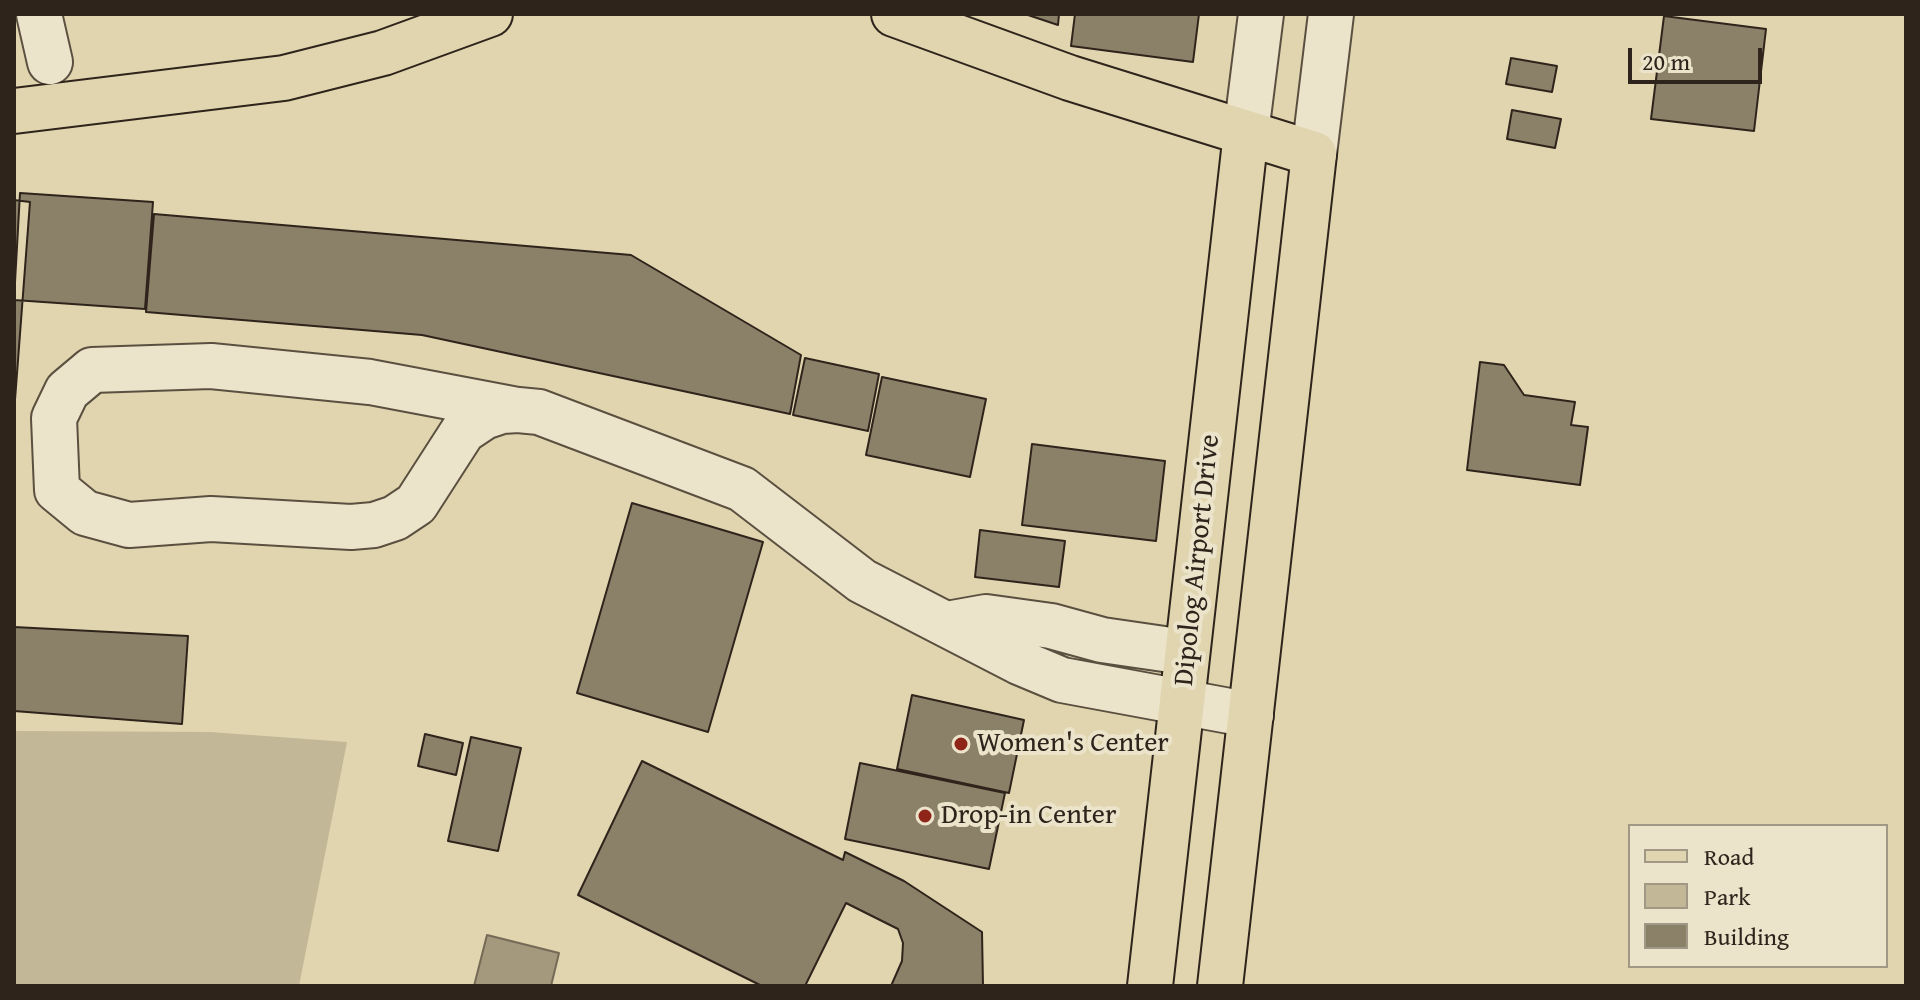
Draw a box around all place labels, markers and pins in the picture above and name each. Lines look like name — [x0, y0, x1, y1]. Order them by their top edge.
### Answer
place label: Women's Center — [977, 727, 1169, 761]
marker: Women's Center — [952, 735, 970, 753]
place label: Drop-in Center — [941, 799, 1117, 833]
marker: Drop-in Center — [916, 807, 934, 825]

